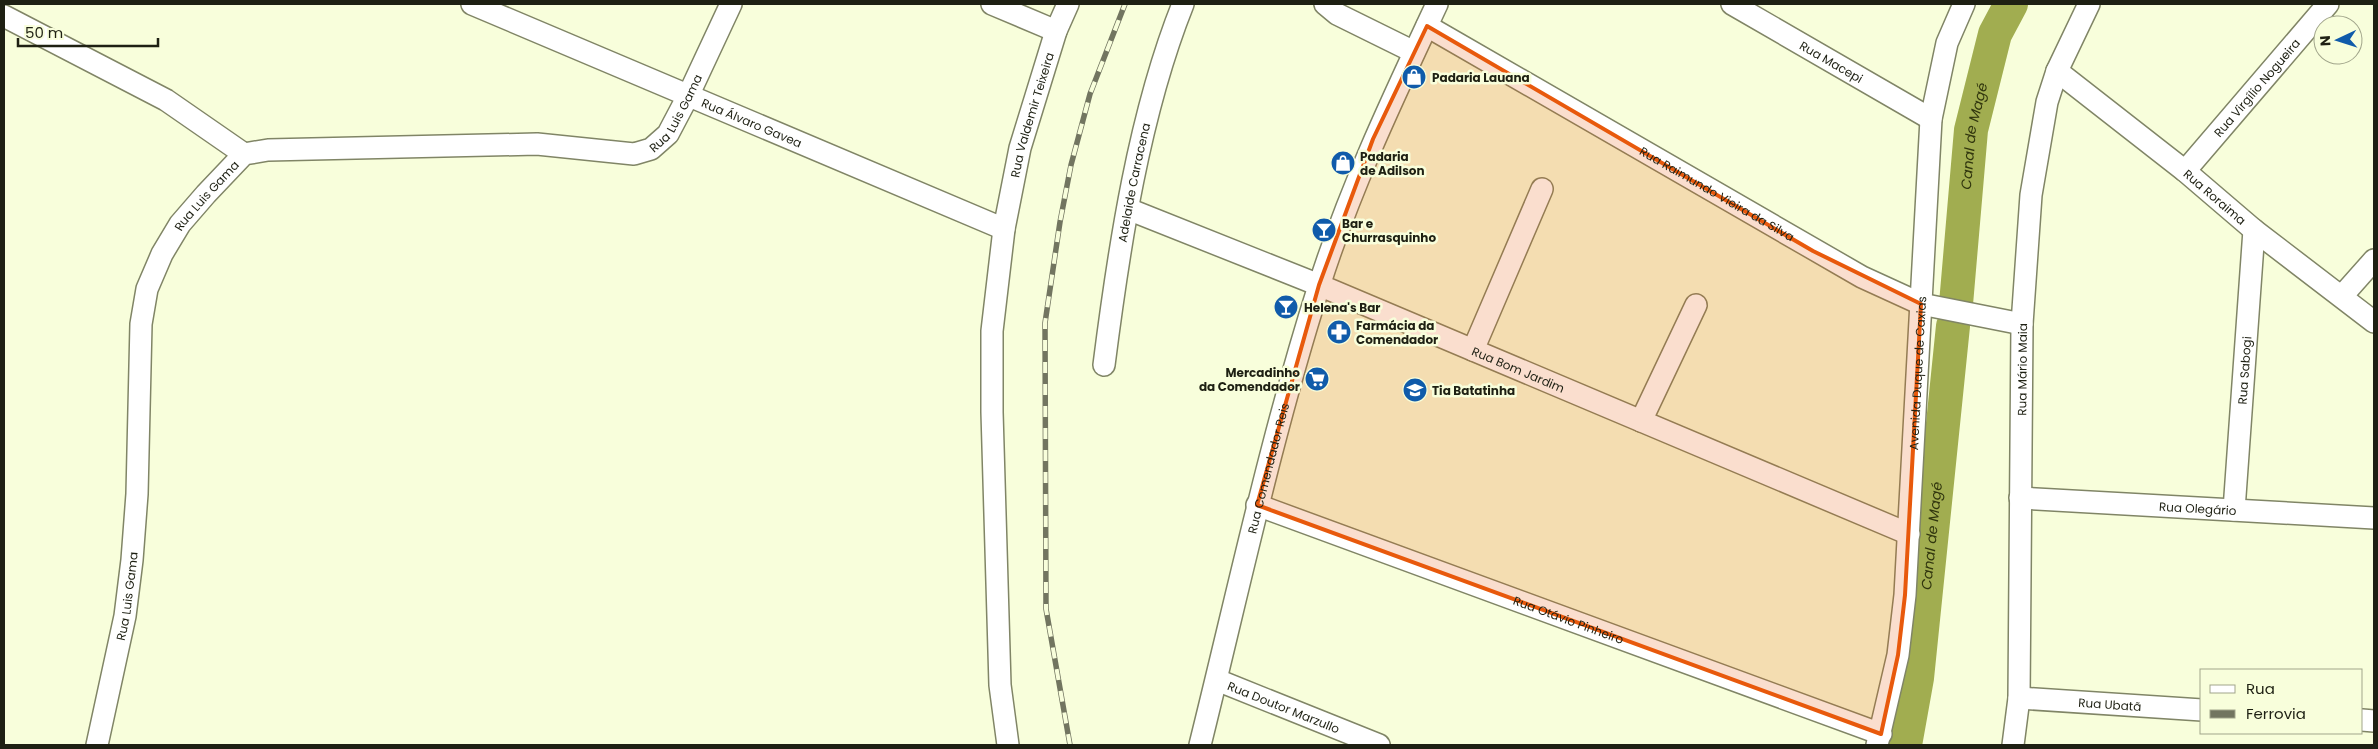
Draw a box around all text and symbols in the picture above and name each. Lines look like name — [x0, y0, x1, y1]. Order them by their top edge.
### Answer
scale bar — [18, 15, 158, 47]
north arrow — [2313, 15, 2363, 65]
text: 50 m — [25, 22, 63, 43]
street label: Rua Virgílio Nogueira — [2210, 35, 2304, 140]
text: N — [2315, 35, 2335, 47]
street label: Rua Macepi — [1797, 37, 1866, 87]
street label: Rua Valdemir Teixeira — [1006, 50, 1058, 179]
shop icon: Padaria Lauana — [1401, 64, 1427, 90]
place label: Padaria Lauana — [1432, 69, 1530, 86]
street label: Rua Luis Gama — [645, 71, 706, 156]
water label: Canal de Magé — [1956, 80, 1993, 190]
street label: Rua Álvaro Gavea — [699, 94, 805, 151]
street label: Adelaide Carracena — [1113, 121, 1154, 243]
street label: Rua Raimundo Vieira da Silva — [1637, 142, 1798, 245]
place label: Padaria de Adilson — [1360, 148, 1425, 179]
shop icon: Padaria de Adilson — [1330, 150, 1356, 176]
street label: Rua Luis Gama — [170, 156, 242, 234]
street label: Rua Roraima — [2180, 165, 2250, 228]
place label: Bar e Churrasquinho — [1342, 215, 1436, 246]
bar icon: Bar e Churrasquinho — [1311, 217, 1337, 243]
bar icon: Helena's Bar — [1273, 294, 1299, 320]
street label: Avenida Duque de Caxias — [1904, 296, 1930, 451]
place label: Helena's Bar — [1304, 299, 1380, 316]
place label: Farmácia da Comendador — [1356, 317, 1438, 348]
pharmacy icon: Farmácia da Comendador — [1326, 319, 1352, 345]
street label: Rua Mário Maia — [2013, 323, 2031, 416]
street label: Rua Sabogi — [2233, 336, 2255, 405]
street label: Rua Bom Jardim — [1469, 342, 1568, 396]
place label: Mercadinho da Comendador — [1199, 364, 1300, 395]
supermarket icon: Mercadinho da Comendador — [1304, 366, 1330, 392]
school or university icon: Tia Batatinha — [1402, 377, 1428, 403]
place label: Tia Batatinha — [1432, 382, 1515, 399]
street label: Rua Comendador Reis — [1243, 401, 1293, 535]
water label: Canal de Magé — [1916, 481, 1947, 591]
street label: Rua Olegário — [2159, 497, 2237, 519]
street label: Rua Luis Gama — [111, 551, 141, 642]
street label: Rua Otávio Pinheiro — [1511, 591, 1627, 648]
legend — [2200, 669, 2363, 734]
street label: Rua Doutor Marzullo — [1225, 677, 1343, 737]
text: Rua — [2246, 678, 2275, 699]
street label: Rua Ubatã — [2078, 693, 2142, 715]
text: Ferrovia — [2246, 703, 2306, 724]

